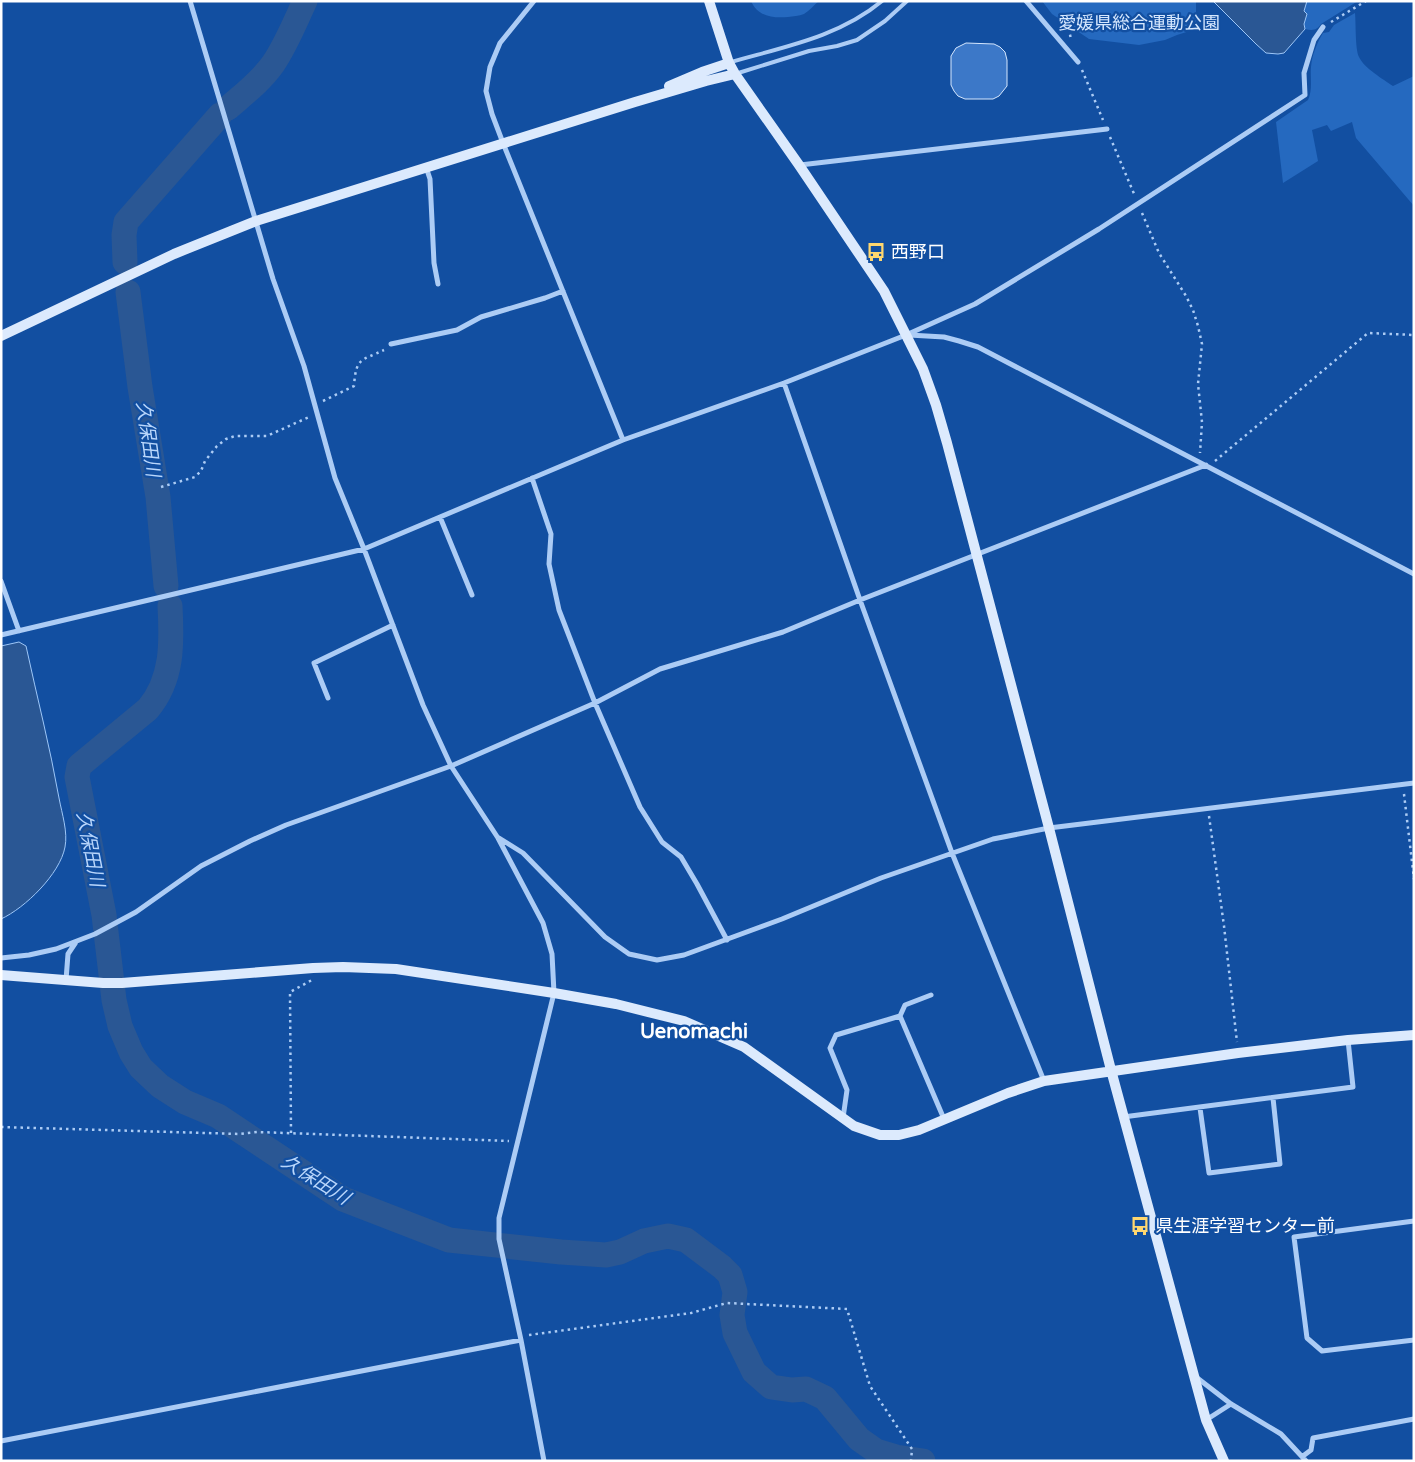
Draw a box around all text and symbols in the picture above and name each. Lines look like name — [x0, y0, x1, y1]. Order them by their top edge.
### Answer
park label: 愛媛県総合運動公園 — [1058, 12, 1220, 34]
bus stop icon: 西野口 — [865, 241, 887, 263]
place label: 西野口 — [891, 241, 945, 263]
water label: 久保田川 — [132, 400, 164, 480]
water label: 久保田川 — [72, 810, 108, 891]
district label: Uenomachi — [640, 1020, 748, 1044]
water label: 久保田川 — [277, 1150, 355, 1210]
bus stop icon: 県生涯学習センター前 — [1129, 1215, 1151, 1237]
place label: 県生涯学習センター前 — [1155, 1215, 1335, 1237]

